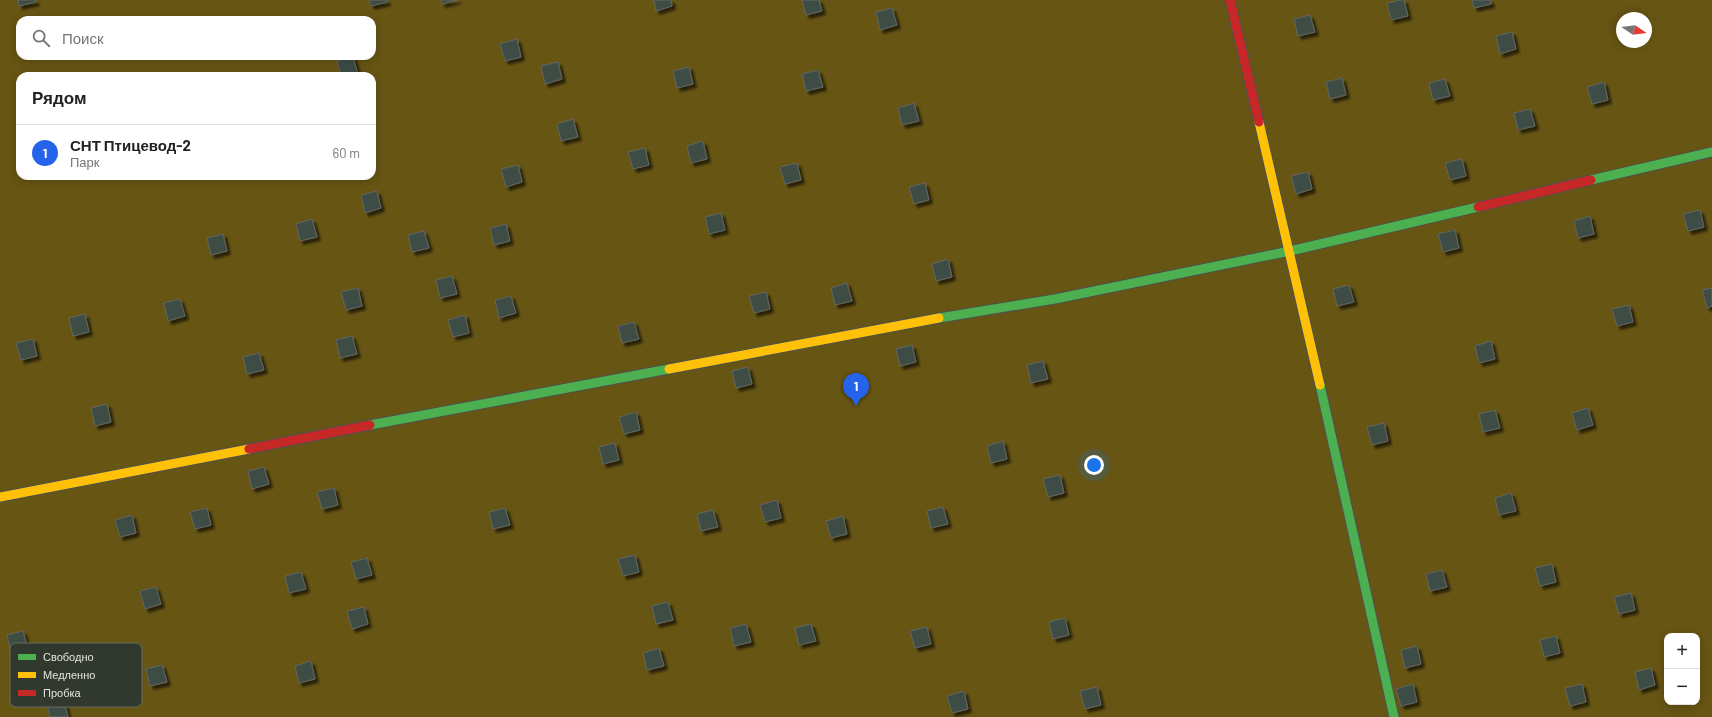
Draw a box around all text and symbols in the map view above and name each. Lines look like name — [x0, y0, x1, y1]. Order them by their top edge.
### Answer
north arrow — [1616, 12, 1652, 48]
search box — [16, 16, 376, 60]
icon: search — [30, 27, 52, 49]
text: Поиск — [62, 29, 104, 47]
text: Рядом — [32, 87, 87, 107]
text: СНТ Птицевод-2 — [70, 136, 191, 154]
text: 1 — [43, 145, 47, 161]
text: 60 m — [333, 145, 360, 161]
text: Парк — [70, 154, 100, 170]
pin: 1 — [843, 373, 869, 406]
your location — [1084, 455, 1104, 475]
map controls — [1664, 633, 1700, 705]
button: + — [1664, 633, 1700, 669]
legend — [10, 643, 142, 707]
text: Свободно — [43, 650, 94, 663]
text: Медленно — [43, 668, 95, 681]
button: − — [1664, 669, 1700, 705]
text: Пробка — [43, 686, 81, 699]

